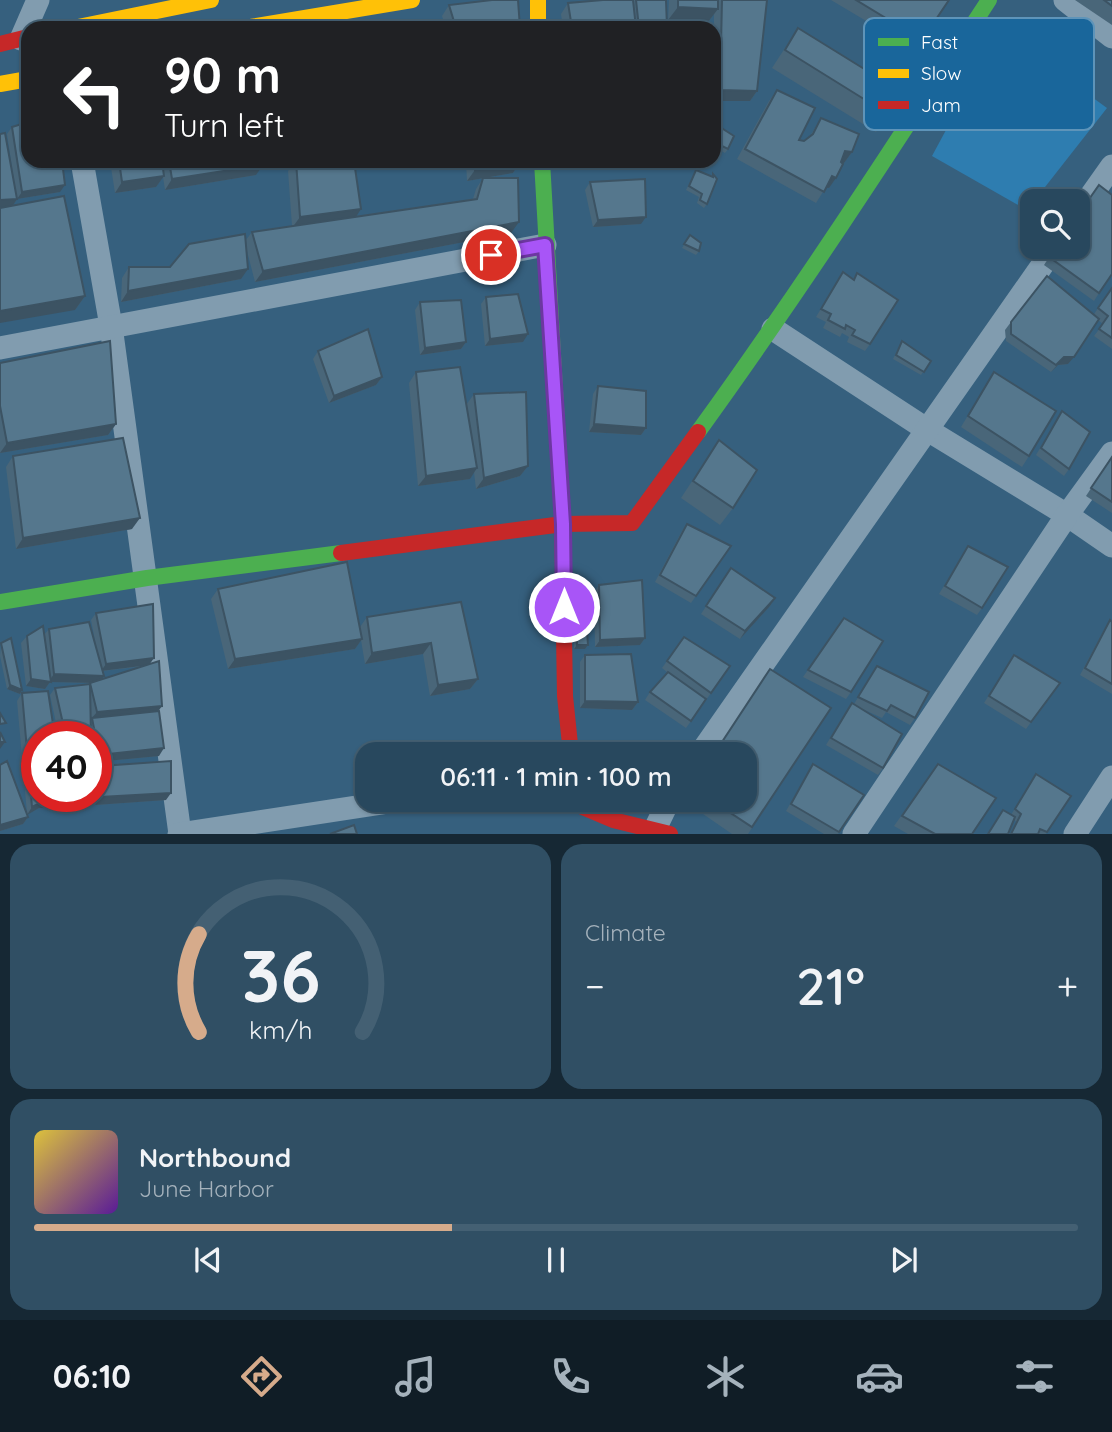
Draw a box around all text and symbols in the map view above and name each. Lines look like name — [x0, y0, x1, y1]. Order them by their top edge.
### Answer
legend — [864, 18, 1094, 130]
text: Fast — [921, 30, 958, 54]
text: 90 m — [164, 44, 281, 105]
icon: left — [49, 49, 140, 140]
text: Slow — [921, 61, 962, 85]
text: Jam — [921, 93, 961, 117]
text: Turn left — [164, 105, 285, 145]
map controls — [1020, 189, 1090, 259]
button: search — [1020, 189, 1090, 259]
pin — [461, 225, 521, 285]
icon: arrive — [472, 236, 510, 274]
position arrow — [527, 570, 601, 644]
speed limit sign: 40 — [21, 721, 112, 812]
text: 06:11 · 1 min · 100 m — [440, 760, 672, 793]
text: Climate — [585, 918, 666, 947]
text: 36 — [241, 930, 320, 1021]
text: 21° — [796, 953, 865, 1018]
text: − — [585, 962, 605, 1010]
text: + — [1057, 962, 1078, 1010]
text: km/h — [249, 1014, 312, 1045]
text: Northbound — [139, 1141, 291, 1174]
text: June Harbor — [139, 1174, 274, 1203]
icon: previous — [189, 1241, 227, 1279]
icon: pause — [537, 1241, 575, 1279]
icon: next — [885, 1241, 923, 1279]
icon: directions — [237, 1352, 286, 1401]
icon: music — [391, 1352, 440, 1401]
icon: phone — [546, 1352, 595, 1401]
icon: climate — [701, 1352, 750, 1401]
icon: car — [855, 1352, 904, 1401]
icon: filters — [1010, 1352, 1059, 1401]
text: 06:10 — [53, 1356, 131, 1396]

